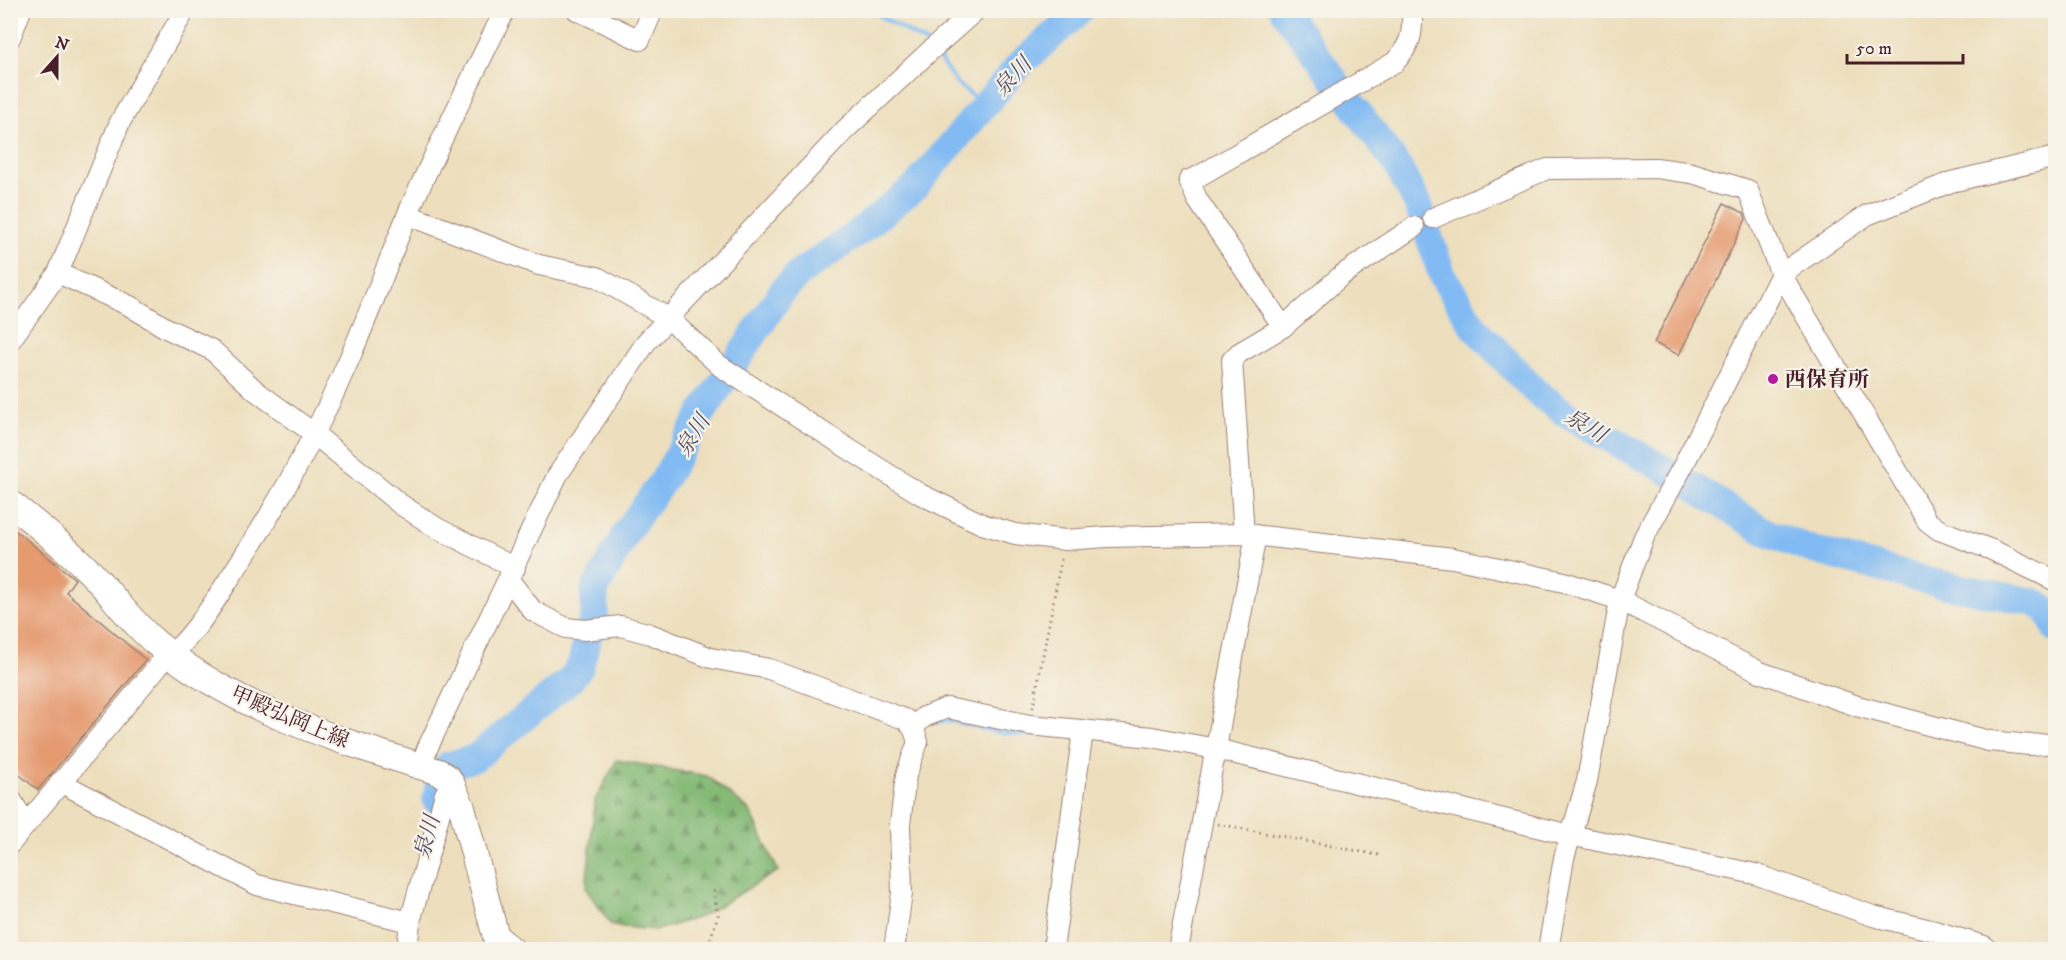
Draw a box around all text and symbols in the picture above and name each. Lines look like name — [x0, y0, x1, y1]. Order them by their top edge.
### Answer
north arrow — [27, 27, 87, 87]
scale bar — [1847, 27, 1962, 65]
text: N — [52, 32, 72, 56]
text: 50 m — [1856, 38, 1892, 60]
water label: 泉川 — [988, 50, 1039, 102]
place label: 西保育所 — [1785, 367, 1869, 393]
marker: 西保育所 — [1766, 372, 1780, 386]
water label: 泉川 — [1559, 403, 1613, 450]
water label: 泉川 — [670, 408, 717, 462]
street label: 甲殿弘岡上線 — [227, 681, 353, 755]
water label: 泉川 — [409, 811, 447, 862]

